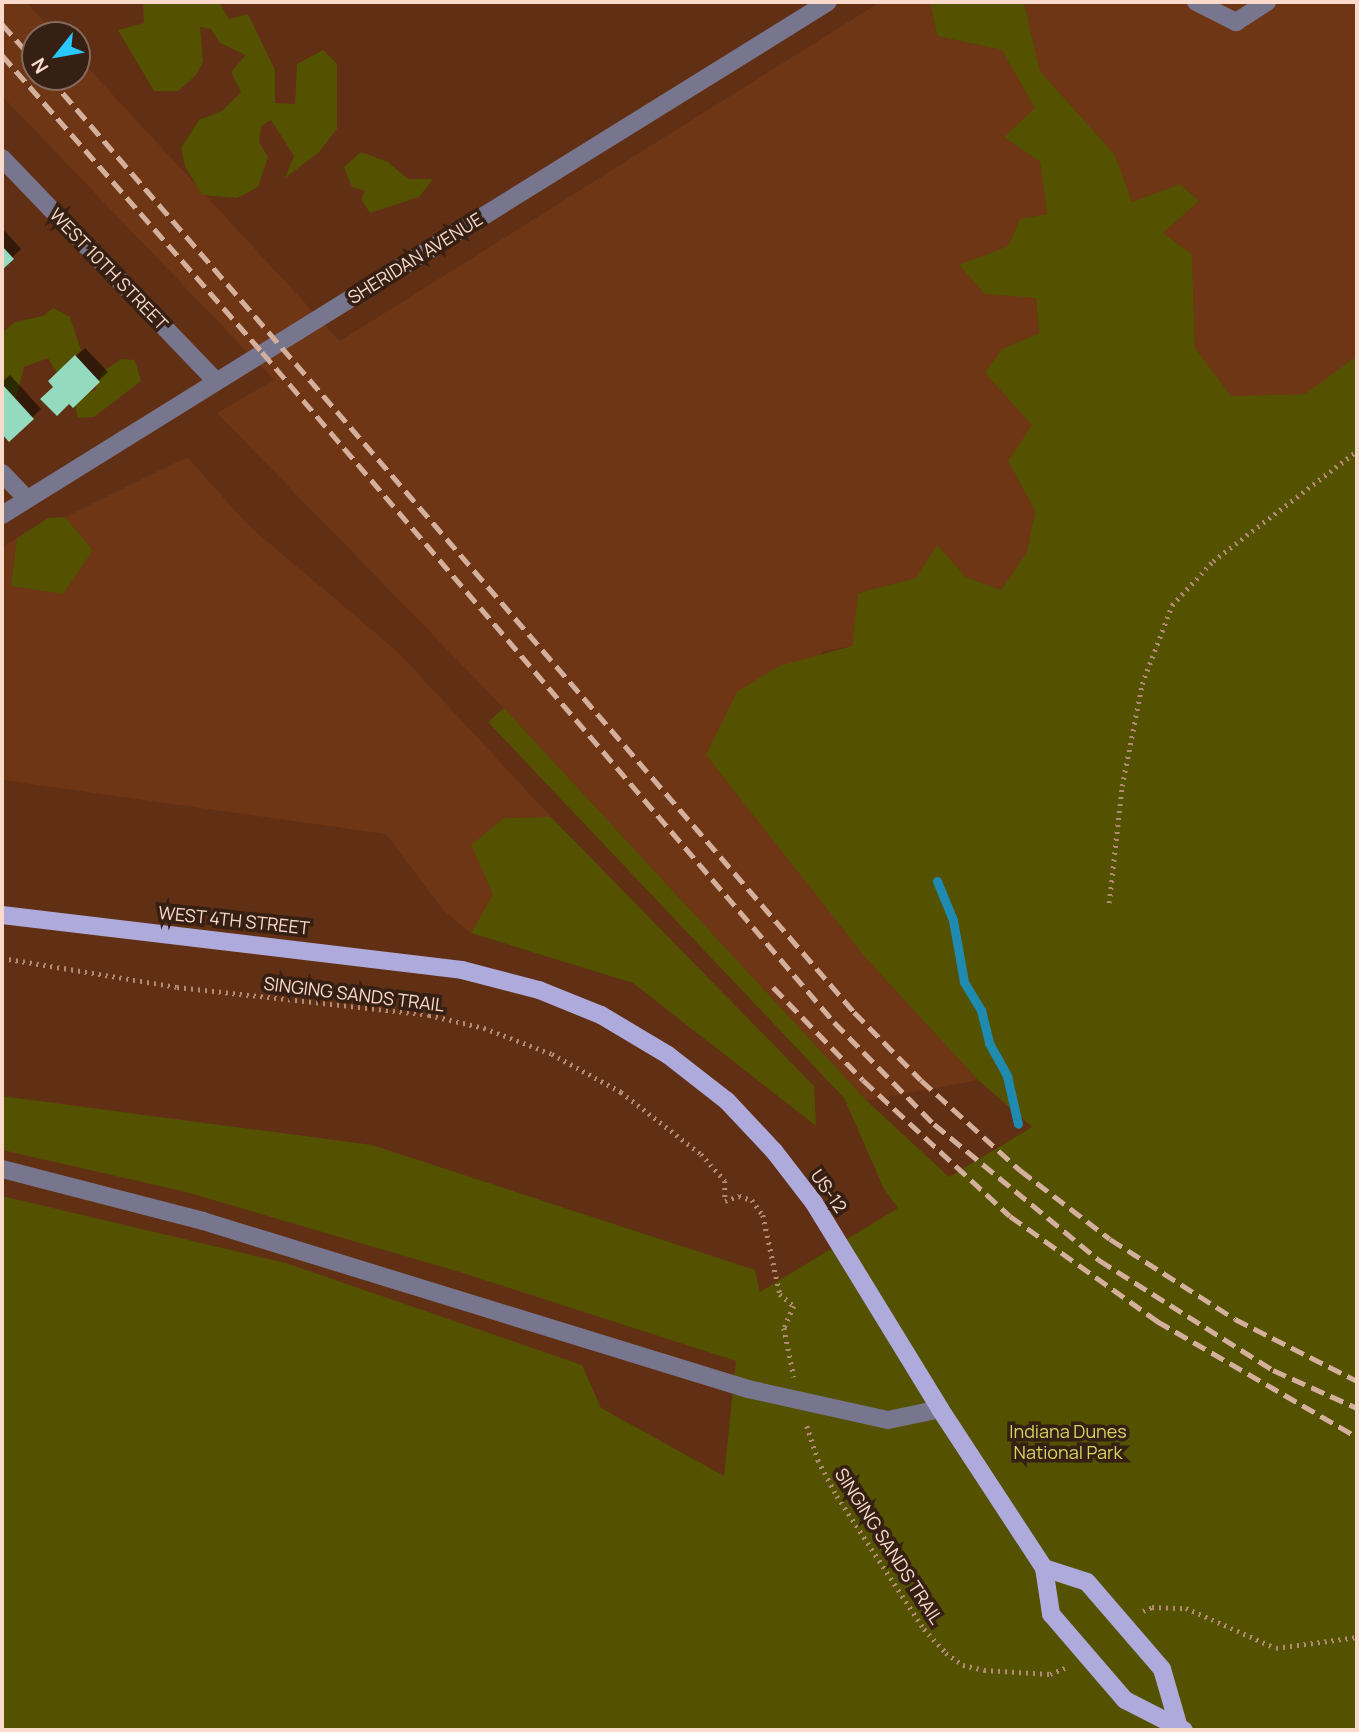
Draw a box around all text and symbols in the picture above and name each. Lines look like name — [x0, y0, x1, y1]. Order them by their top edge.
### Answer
north arrow — [21, 21, 91, 91]
text: N — [25, 53, 54, 78]
street label: WEST 10TH STREET — [45, 204, 173, 334]
street label: SHERIDAN AVENUE — [344, 208, 486, 308]
street label: WEST 4TH STREET — [157, 901, 311, 939]
street label: SINGING SANDS TRAIL — [263, 972, 445, 1016]
street label: US-12 — [806, 1165, 852, 1217]
park label: Indiana Dunes National Park — [1009, 1421, 1127, 1464]
street label: SINGING SANDS TRAIL — [830, 1464, 948, 1628]

